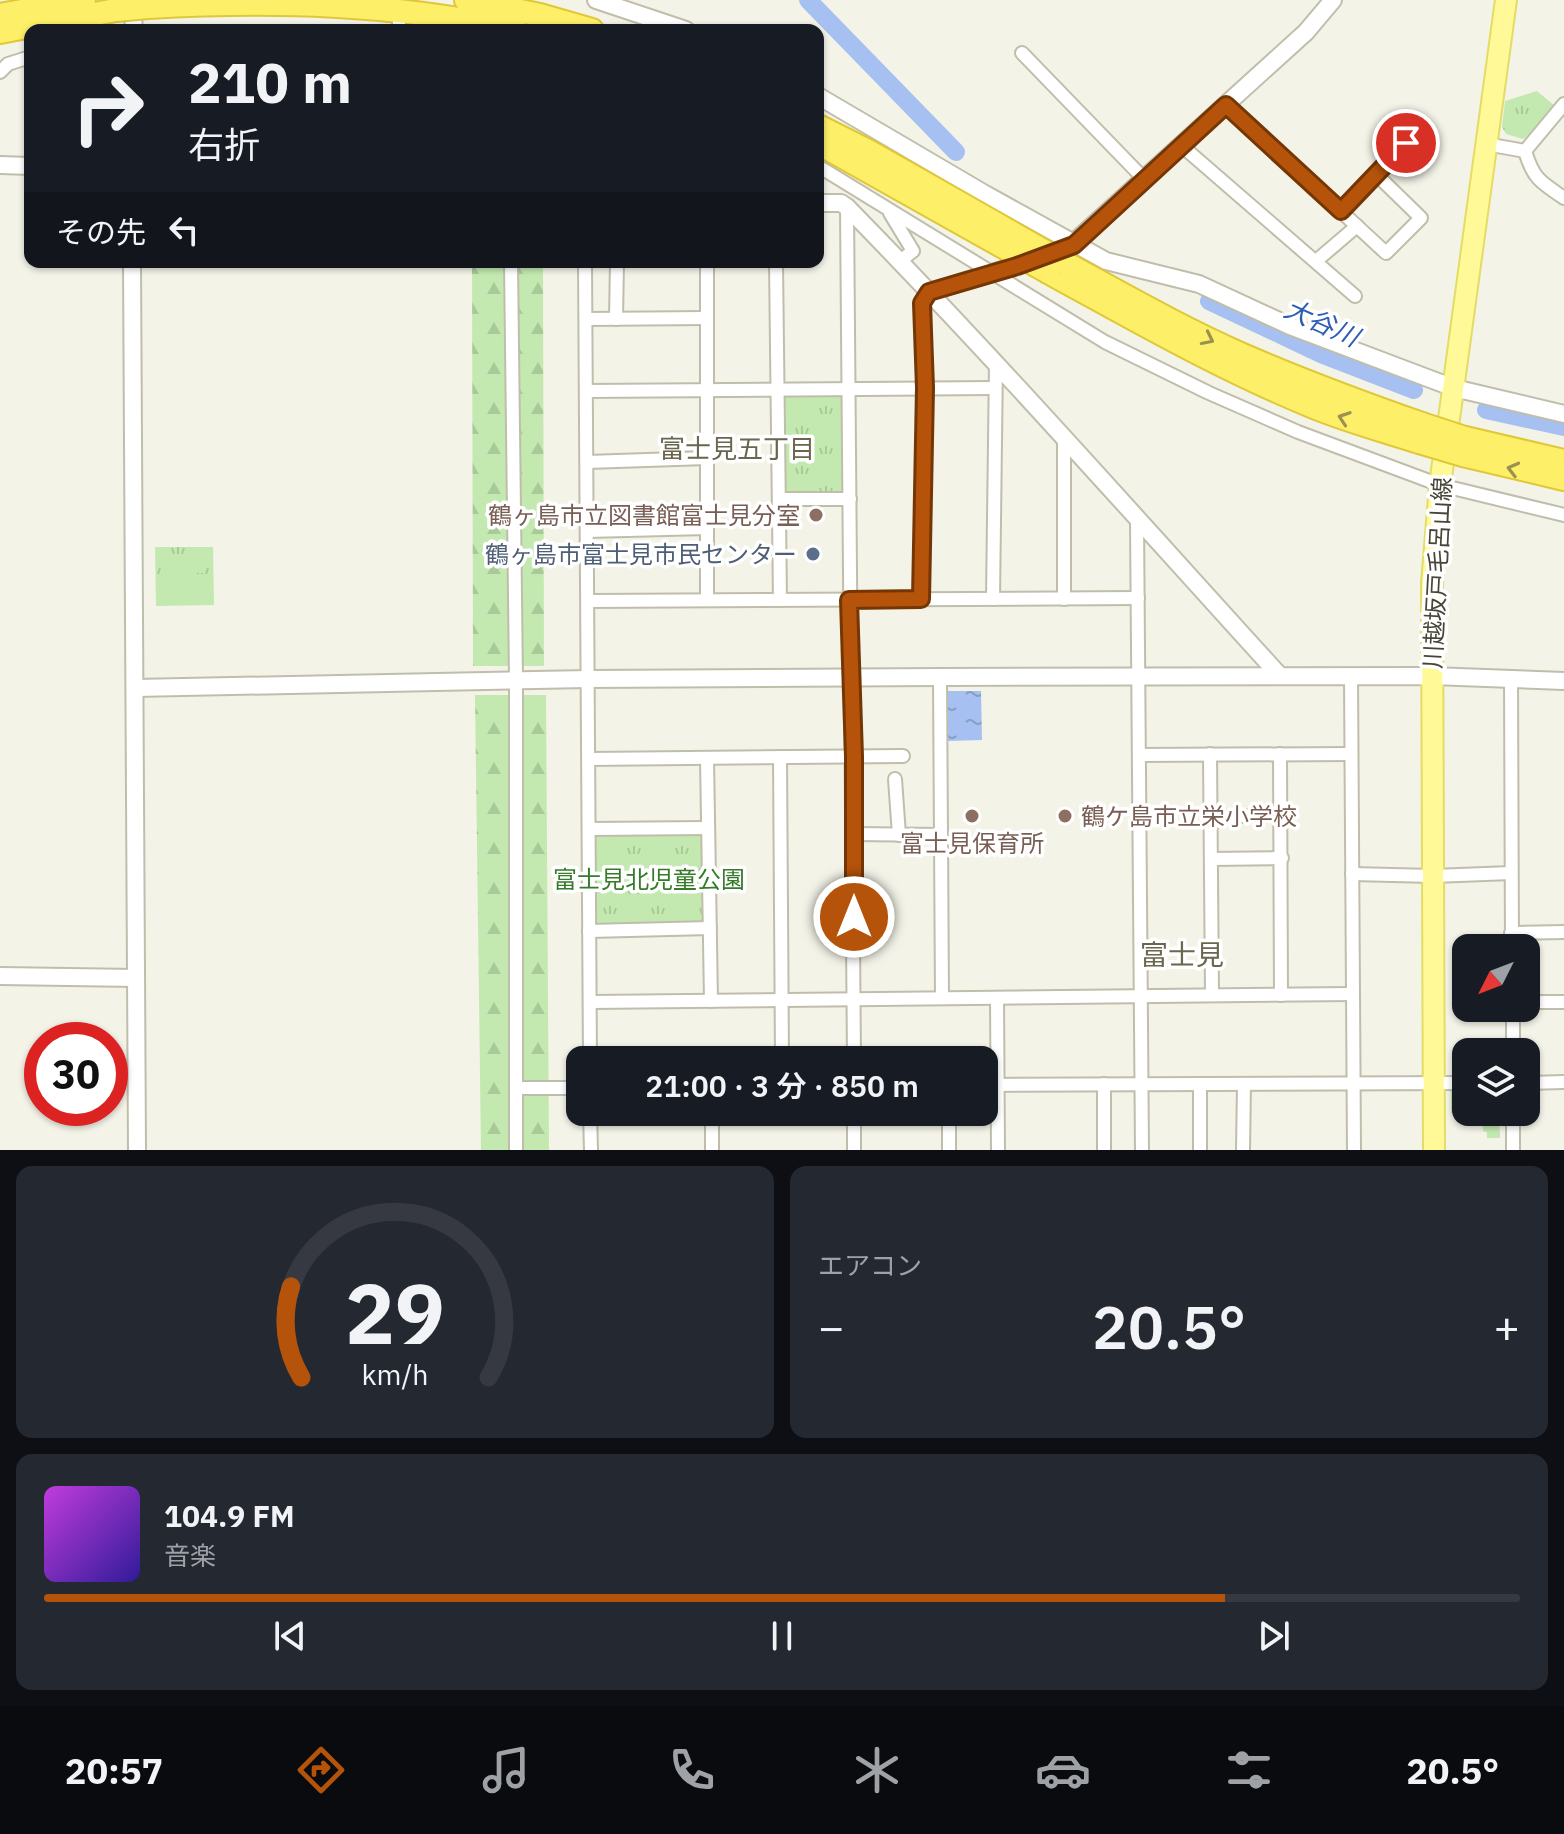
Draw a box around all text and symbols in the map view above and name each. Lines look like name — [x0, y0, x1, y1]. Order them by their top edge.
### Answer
text: 210 m — [188, 46, 352, 118]
icon: right — [56, 56, 160, 160]
pin — [1372, 109, 1440, 177]
text: 右折 — [188, 121, 260, 168]
icon: arrive — [1384, 121, 1428, 165]
icon: left — [162, 208, 206, 252]
text: その先 — [56, 212, 146, 251]
water label: 大谷川 — [1279, 291, 1367, 355]
one-way arrow — [1200, 329, 1215, 345]
one-way arrow — [1338, 411, 1352, 427]
district label: 富士見五丁目 — [659, 431, 815, 465]
one-way arrow — [1507, 461, 1520, 478]
street label: 川越坂戸毛呂山線 — [1416, 476, 1458, 670]
place label: 鶴ヶ島市立図書館富士見分室 — [488, 499, 800, 531]
marker: 鶴ヶ島市立図書館富士見分室 — [807, 506, 825, 524]
place label: 鶴ヶ島市富士見市民センター — [485, 538, 797, 570]
marker: 鶴ヶ島市富士見市民センター — [804, 545, 822, 563]
place label: 鶴ケ島市立栄小学校 — [1081, 800, 1297, 832]
marker: 富士見保育所 — [963, 807, 981, 825]
marker: 鶴ケ島市立栄小学校 — [1056, 807, 1074, 825]
place label: 富士見保育所 — [900, 827, 1044, 859]
park label: 富士見北児童公園 — [553, 863, 745, 895]
position arrow — [812, 875, 896, 959]
north arrow — [1452, 934, 1540, 1022]
map controls — [1452, 934, 1540, 1126]
district label: 富士見 — [1140, 936, 1224, 973]
speed limit sign: 30 — [24, 1022, 128, 1126]
button: layers — [1452, 1038, 1540, 1126]
text: 21:00 · 3 分 · 850 m — [645, 1066, 919, 1105]
text: エアコン — [818, 1248, 922, 1282]
text: 29 — [345, 1259, 445, 1367]
text: 20.5° — [1092, 1287, 1246, 1366]
text: − — [818, 1298, 844, 1355]
text: + — [1494, 1298, 1520, 1355]
text: km/h — [361, 1356, 429, 1393]
text: 104.9 FM — [164, 1496, 295, 1535]
text: 音楽 — [164, 1538, 216, 1572]
icon: previous — [268, 1614, 312, 1658]
icon: pause — [760, 1614, 804, 1658]
icon: next — [1252, 1614, 1296, 1658]
icon: directions — [293, 1742, 349, 1798]
icon: music — [478, 1742, 534, 1798]
icon: phone — [664, 1742, 720, 1798]
icon: climate — [849, 1742, 905, 1798]
icon: car — [1035, 1742, 1091, 1798]
icon: filters — [1221, 1742, 1277, 1798]
text: 20:57 — [65, 1747, 163, 1794]
text: 20.5° — [1406, 1747, 1499, 1794]

